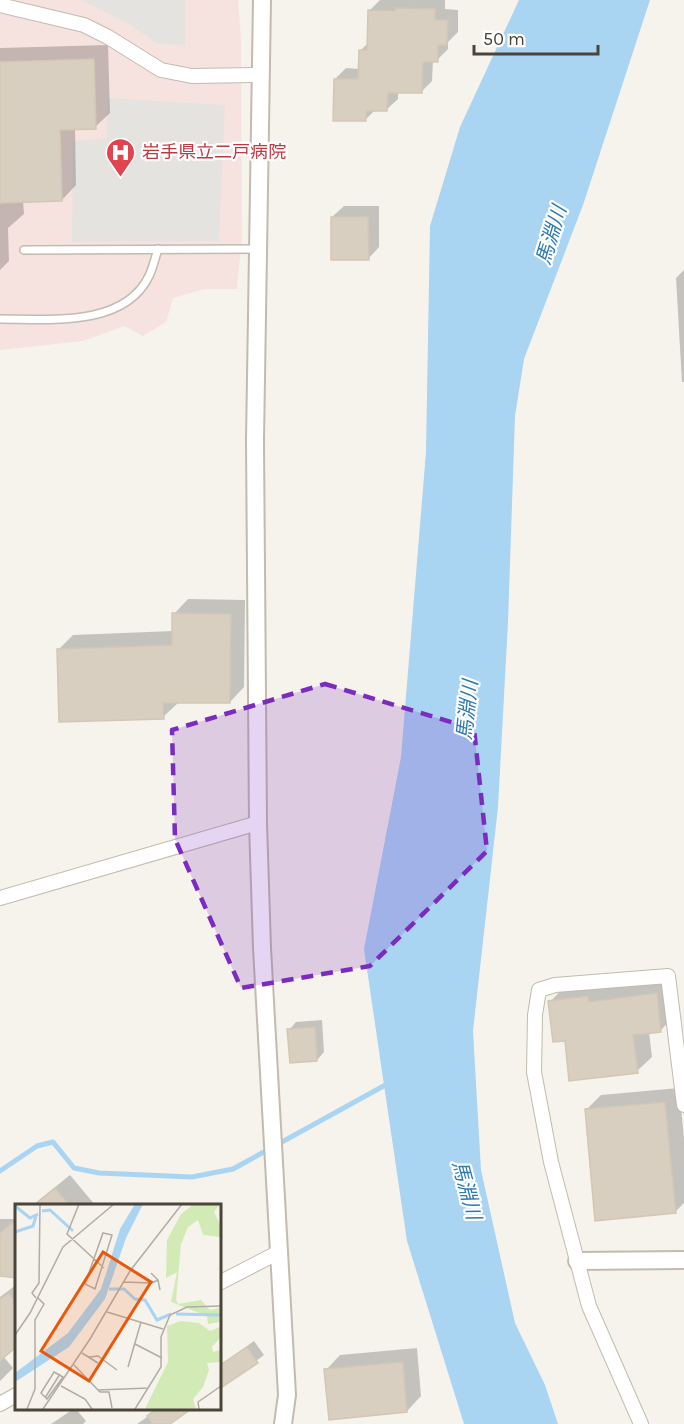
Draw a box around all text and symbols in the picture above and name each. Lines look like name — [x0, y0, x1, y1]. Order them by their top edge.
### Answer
scale bar — [474, 18, 598, 56]
text: 50 m — [483, 28, 525, 50]
hospital icon: 岩手県立二戸病院 — [105, 136, 137, 178]
place label: 岩手県立二戸病院 — [142, 141, 286, 163]
water label: 馬淵川 — [532, 201, 572, 267]
water label: 馬淵川 — [453, 677, 482, 741]
water label: 馬淵川 — [448, 1158, 486, 1224]
inset map — [15, 1204, 220, 1409]

